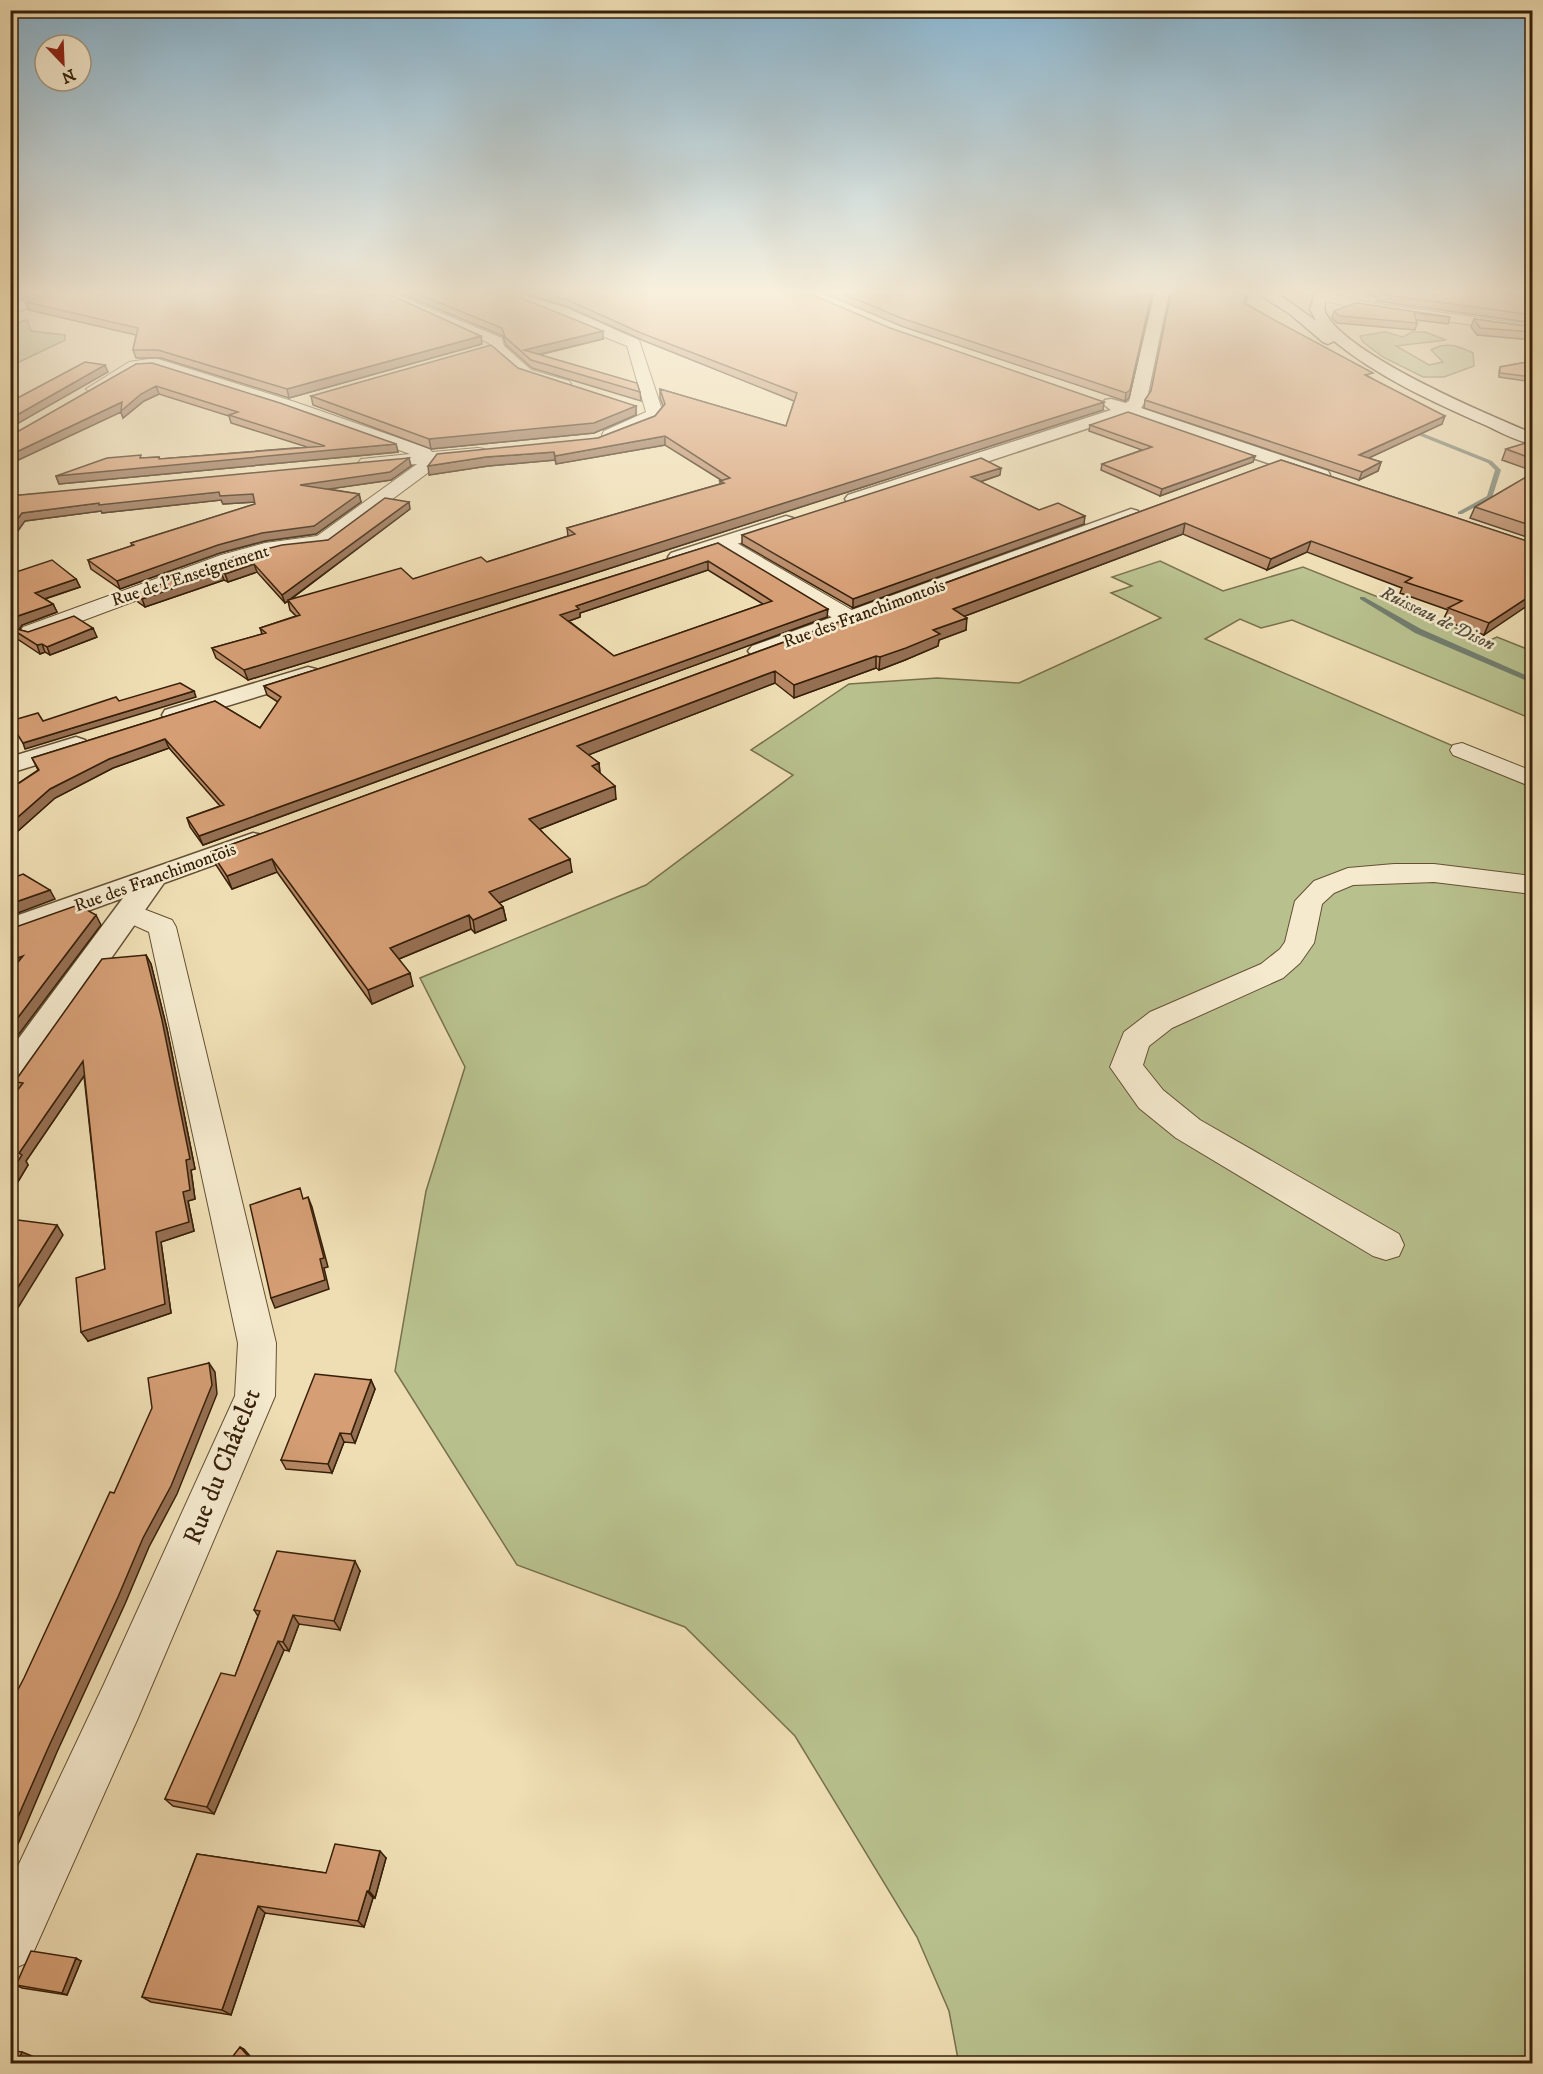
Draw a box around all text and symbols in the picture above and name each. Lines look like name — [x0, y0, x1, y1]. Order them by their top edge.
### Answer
north arrow — [33, 33, 93, 93]
text: N — [59, 64, 78, 88]
street label: Rue de l'Enseignement — [109, 540, 272, 612]
street label: Rue des Franchimontois — [780, 574, 948, 653]
water label: Ruisseau de Dison — [1376, 581, 1498, 656]
street label: Rue des Franchimontois — [71, 838, 239, 917]
street label: Rue du Châtelet — [176, 1384, 269, 1549]

